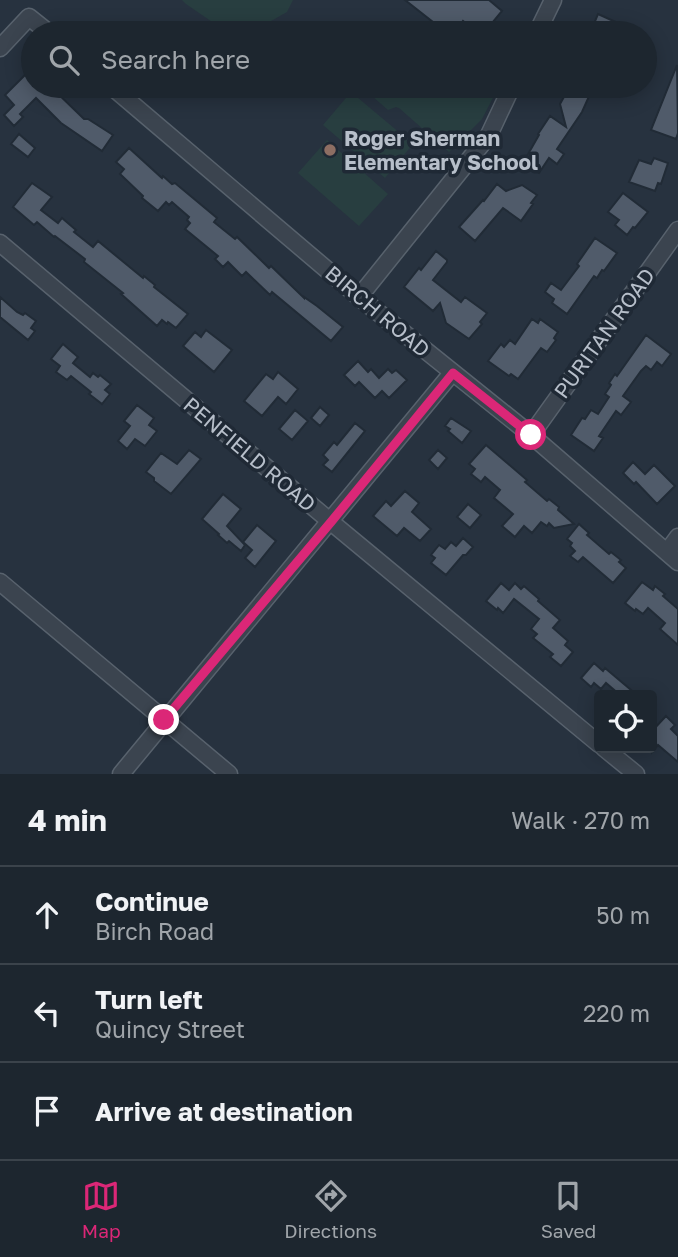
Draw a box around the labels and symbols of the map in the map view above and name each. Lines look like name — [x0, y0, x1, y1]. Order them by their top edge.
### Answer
place label: Roger Sherman Elementary School — [344, 125, 538, 175]
marker: Roger Sherman Elementary School — [322, 142, 338, 158]
street label: BIRCH ROAD — [320, 260, 436, 362]
street label: PURITAN ROAD — [548, 263, 660, 403]
street label: PENFIELD ROAD — [179, 391, 321, 517]
route start — [515, 419, 546, 450]
route end — [148, 704, 179, 735]

